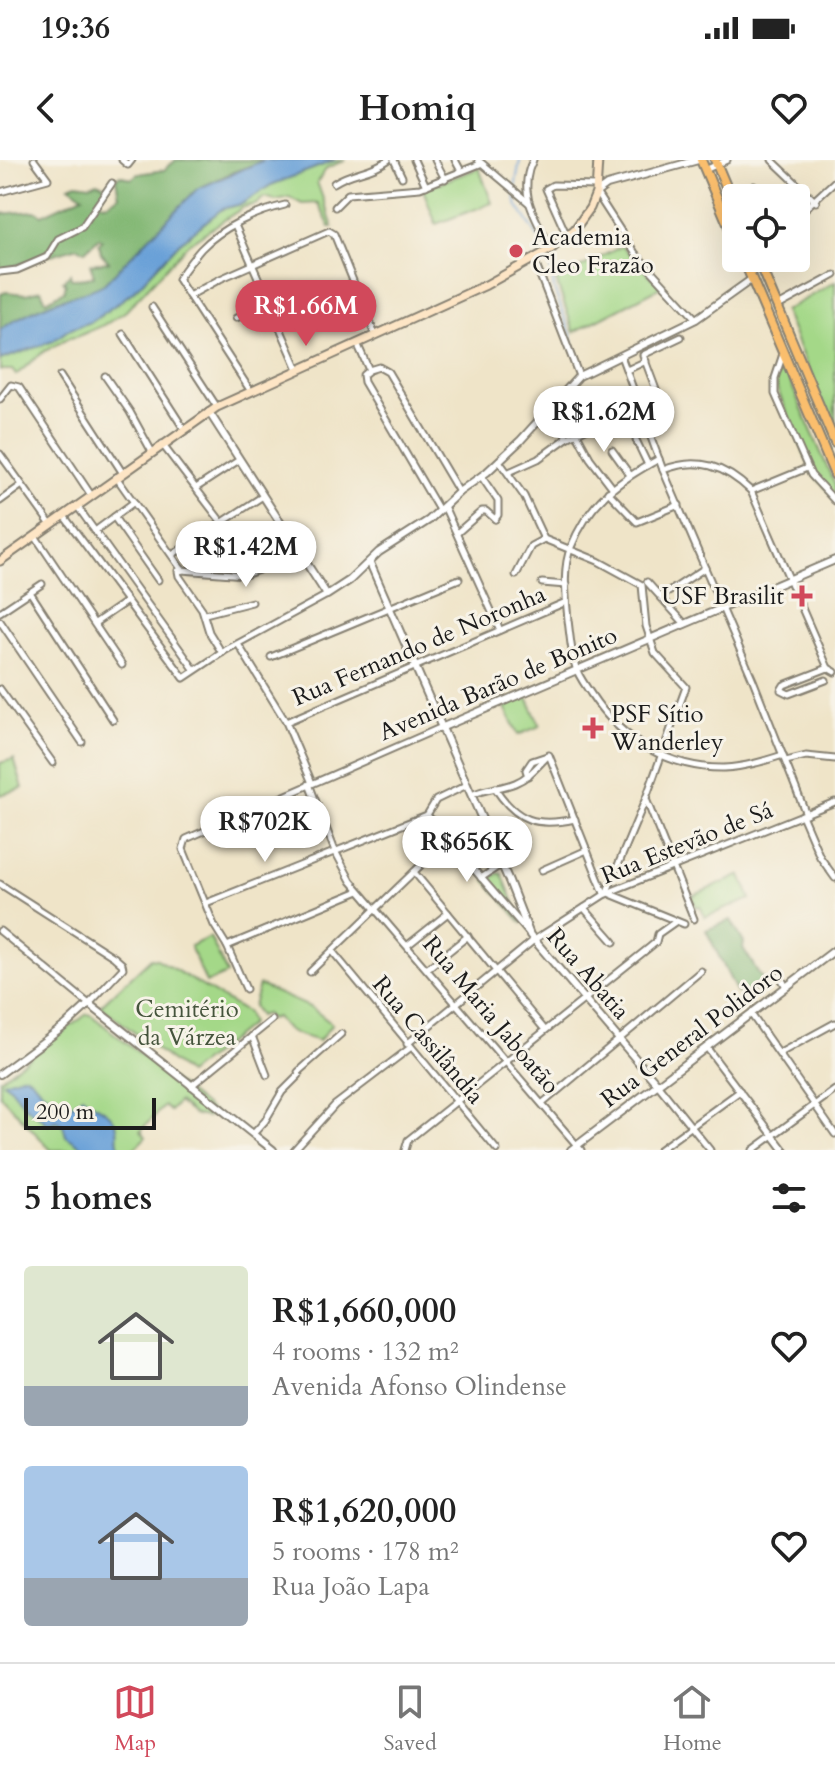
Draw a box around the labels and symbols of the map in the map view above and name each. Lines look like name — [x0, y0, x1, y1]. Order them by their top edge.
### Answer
place label: Academia Cleo Frazão — [532, 221, 654, 282]
marker: Academia Cleo Frazão — [507, 242, 525, 260]
pin: R$1.66M — [232, 280, 380, 348]
pin: R$1.62M — [530, 386, 678, 454]
pin: R$1.42M — [172, 521, 320, 589]
street label: Rua Fernando de Noronha — [287, 577, 551, 714]
place label: USF Brasilit — [662, 580, 784, 613]
marker: USF Brasilit — [791, 585, 813, 607]
street label: Avenida Barão de Bonito — [374, 619, 622, 749]
place label: PSF Sítio Wanderley — [610, 698, 724, 759]
marker: PSF Sítio Wanderley — [582, 717, 604, 739]
street label: Rua Estevão de Sá — [596, 793, 778, 892]
pin: R$702K — [200, 796, 330, 864]
pin: R$656K — [402, 816, 532, 884]
street label: Rua Abatia — [539, 921, 637, 1027]
street label: Rua Maria Jaboatão — [415, 929, 567, 1101]
street label: Rua General Polidoro — [594, 957, 790, 1115]
street label: Rua Cassilândia — [365, 969, 492, 1112]
park label: Cemitério da Várzea — [135, 993, 239, 1054]
scale bar — [24, 1094, 156, 1130]

